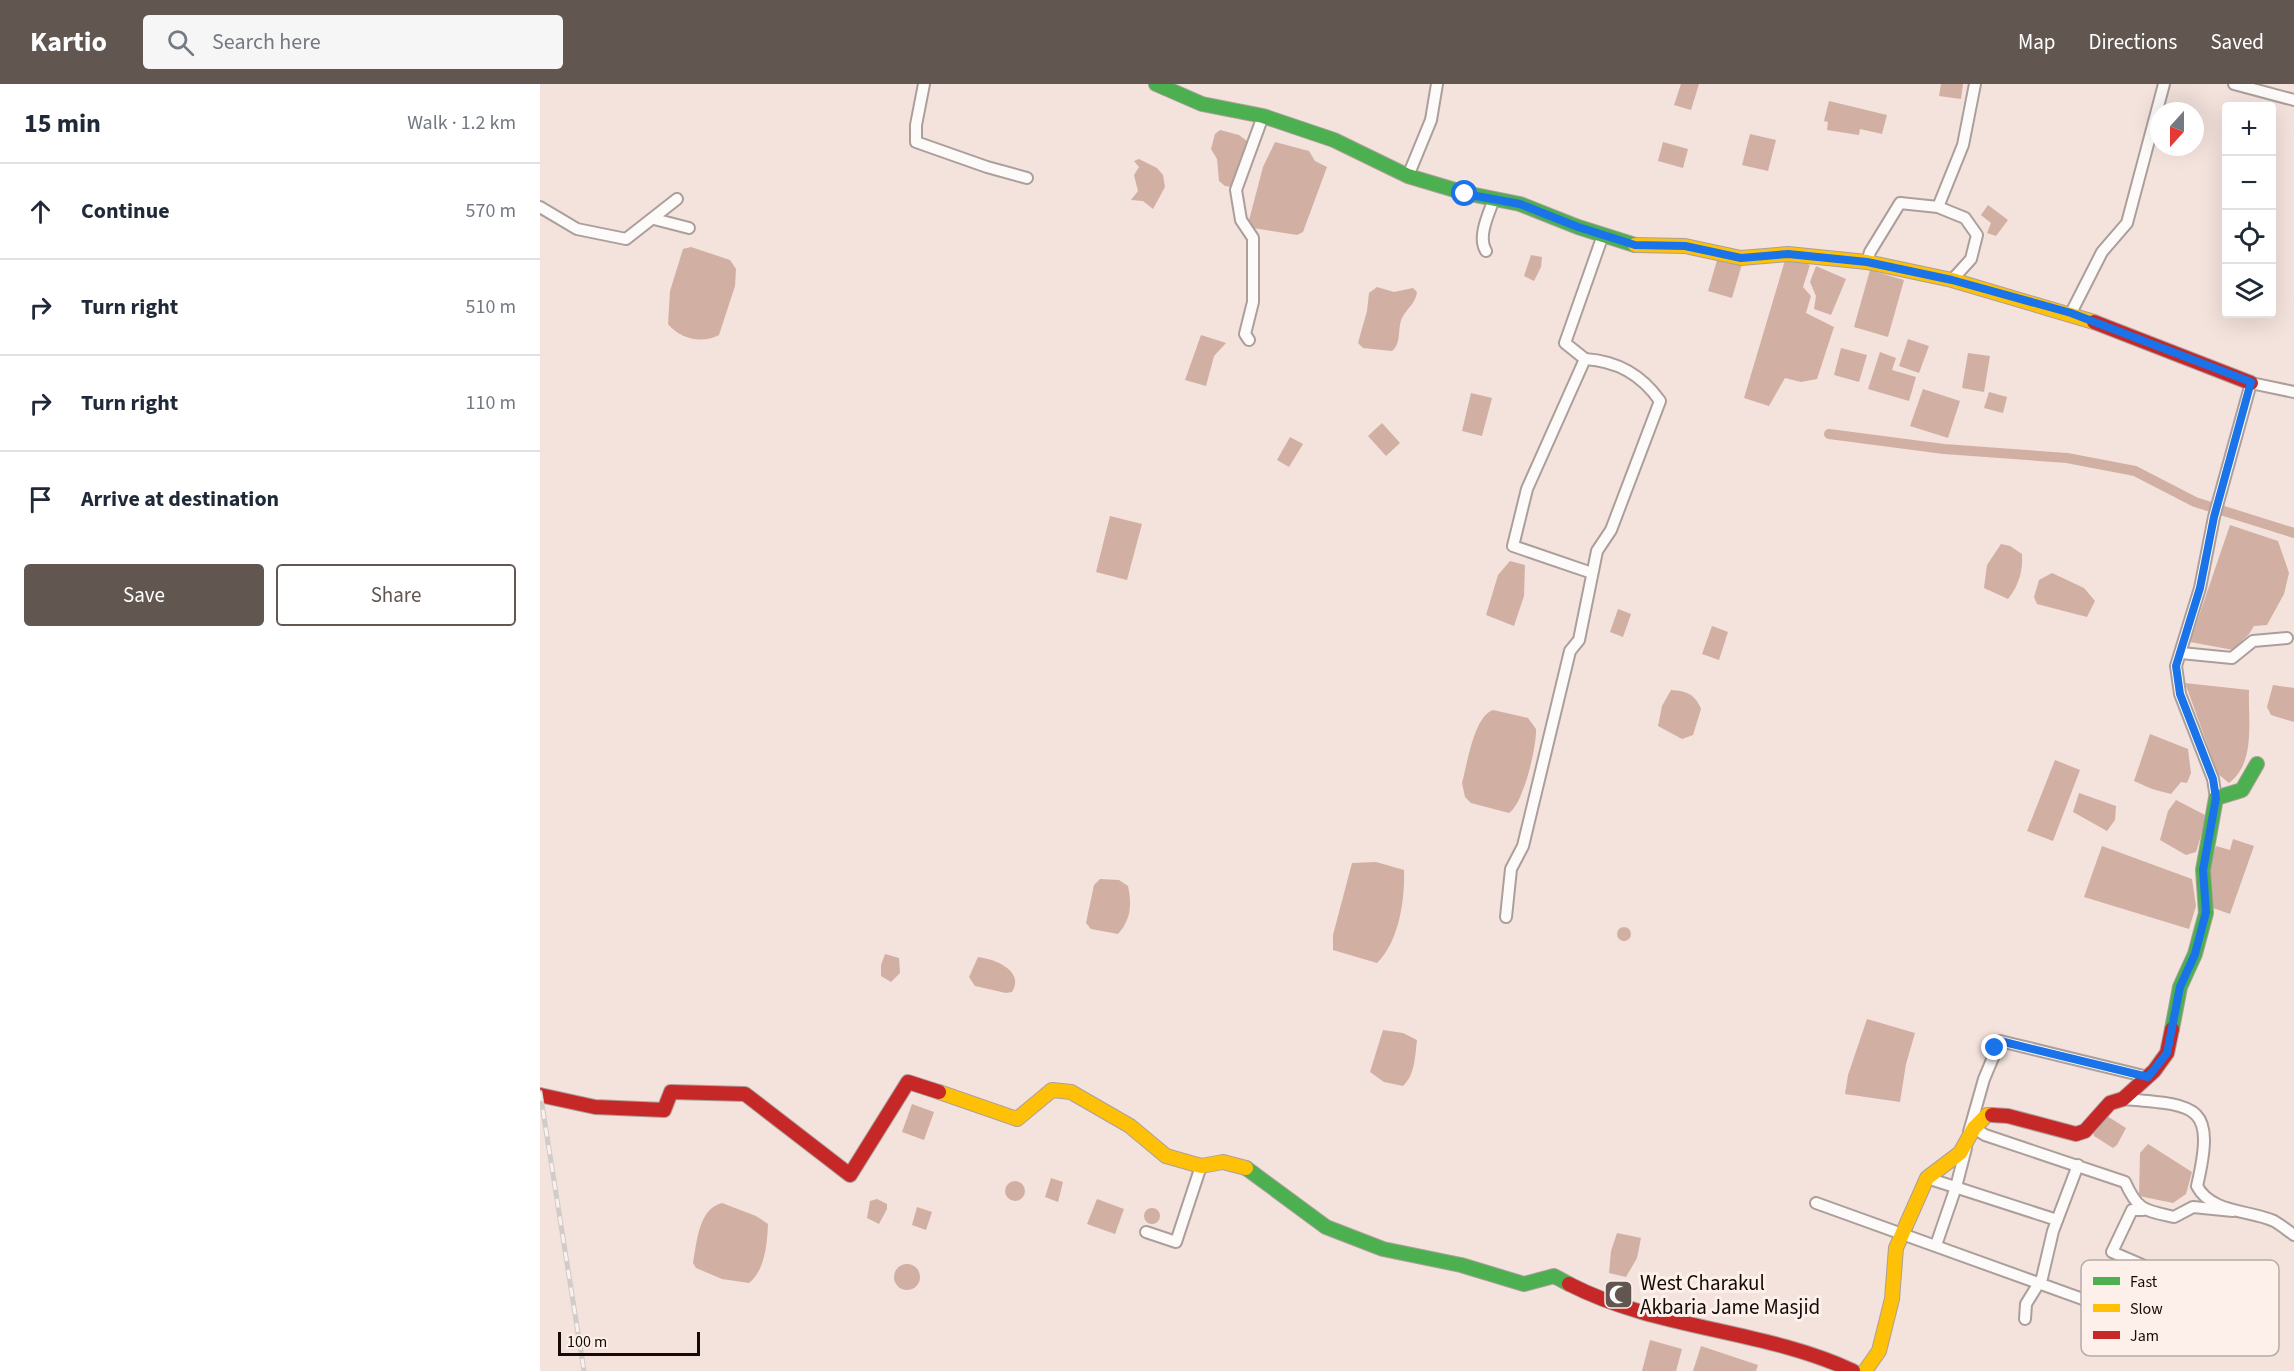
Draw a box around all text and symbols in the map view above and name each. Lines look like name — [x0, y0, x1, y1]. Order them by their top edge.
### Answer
search box — [143, 15, 563, 69]
text: Kartio — [30, 22, 107, 62]
icon: search — [164, 26, 197, 59]
text: Search here — [212, 26, 321, 58]
text: Map — [2018, 27, 2056, 57]
text: Directions — [2089, 27, 2177, 57]
text: Saved — [2210, 27, 2264, 57]
north arrow — [2150, 102, 2204, 156]
map controls — [2222, 102, 2276, 318]
button: + — [2222, 102, 2276, 156]
text: 15 min — [24, 105, 101, 142]
text: Walk · 1.2 km — [407, 109, 516, 137]
button: − — [2222, 156, 2276, 210]
route start — [1451, 180, 1477, 206]
icon: ahead — [24, 195, 57, 228]
text: Continue — [81, 195, 170, 227]
text: 570 m — [466, 197, 516, 225]
button: locate — [2222, 210, 2276, 264]
button: layers — [2222, 264, 2276, 318]
icon: right — [24, 291, 57, 324]
text: Turn right — [81, 291, 178, 323]
text: 510 m — [466, 293, 516, 321]
icon: right — [24, 387, 57, 420]
text: Turn right — [81, 387, 178, 419]
text: 110 m — [466, 389, 516, 417]
icon: arrive — [24, 483, 57, 516]
text: Arrive at destination — [81, 483, 279, 515]
button: Save — [24, 564, 264, 626]
button: Share — [276, 564, 516, 626]
route end — [1981, 1034, 2007, 1060]
legend — [2081, 1260, 2279, 1356]
place label: West Charakul Akbaria Jame Masjid — [1640, 1268, 1820, 1322]
text: Fast — [2130, 1271, 2158, 1293]
mosque icon: West Charakul Akbaria Jame Masjid — [1603, 1279, 1635, 1311]
text: Slow — [2130, 1298, 2163, 1320]
text: Jam — [2130, 1325, 2159, 1347]
scale bar — [558, 1329, 700, 1356]
text: 100 m — [567, 1331, 607, 1353]

